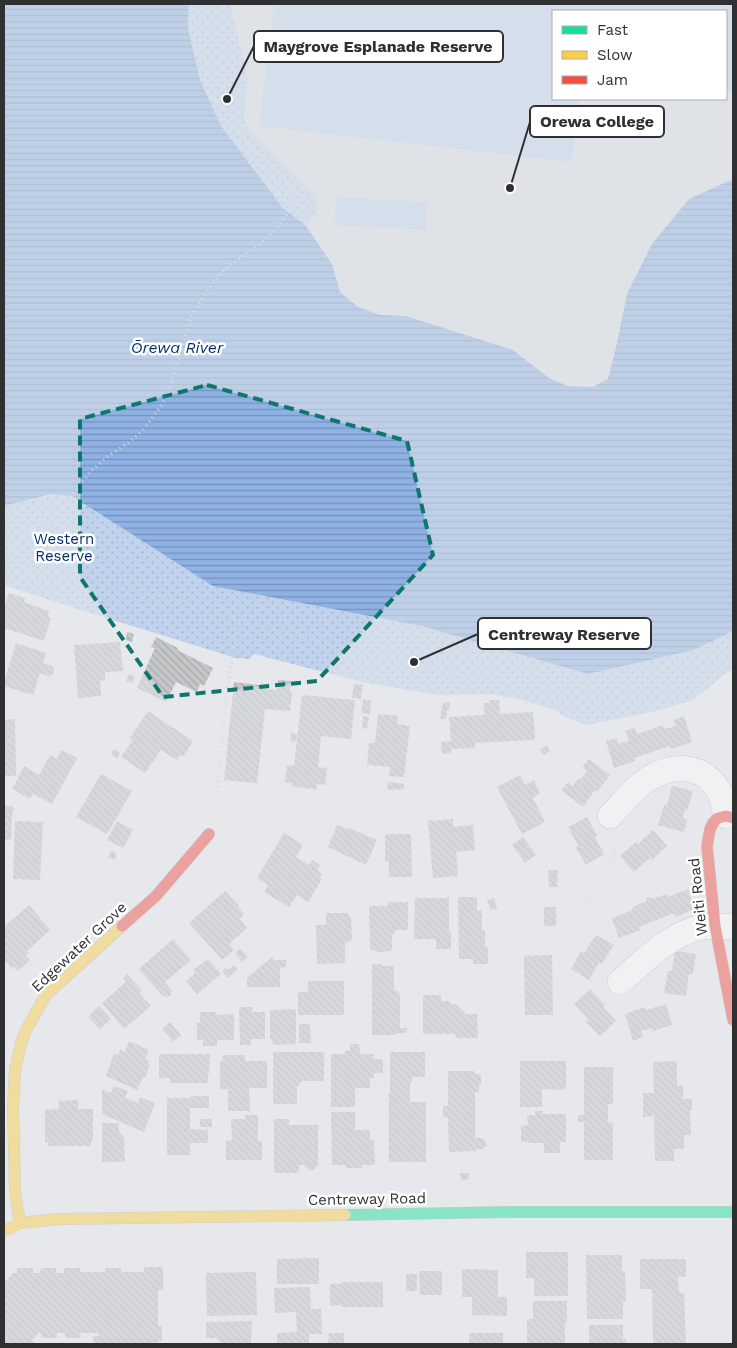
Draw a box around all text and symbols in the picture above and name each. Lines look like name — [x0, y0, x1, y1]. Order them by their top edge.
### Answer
legend — [552, 10, 727, 100]
text: Fast — [597, 21, 629, 39]
callout: Maygrove Esplanade Reserve — [254, 31, 503, 62]
text: Maygrove Esplanade Reserve — [263, 37, 493, 56]
text: Slow — [597, 46, 633, 64]
text: Jam — [597, 71, 628, 89]
callout: Orewa College — [530, 106, 664, 137]
text: Orewa College — [540, 112, 654, 131]
water label: Ōrewa River — [131, 338, 224, 357]
park label: Western Reserve — [34, 530, 94, 565]
callout: Centreway Reserve — [478, 618, 651, 649]
text: Centreway Reserve — [488, 625, 640, 644]
street label: Weiti Road — [685, 857, 711, 937]
street label: Edgewater Grove — [28, 898, 130, 996]
street label: Centreway Road — [308, 1189, 426, 1209]

